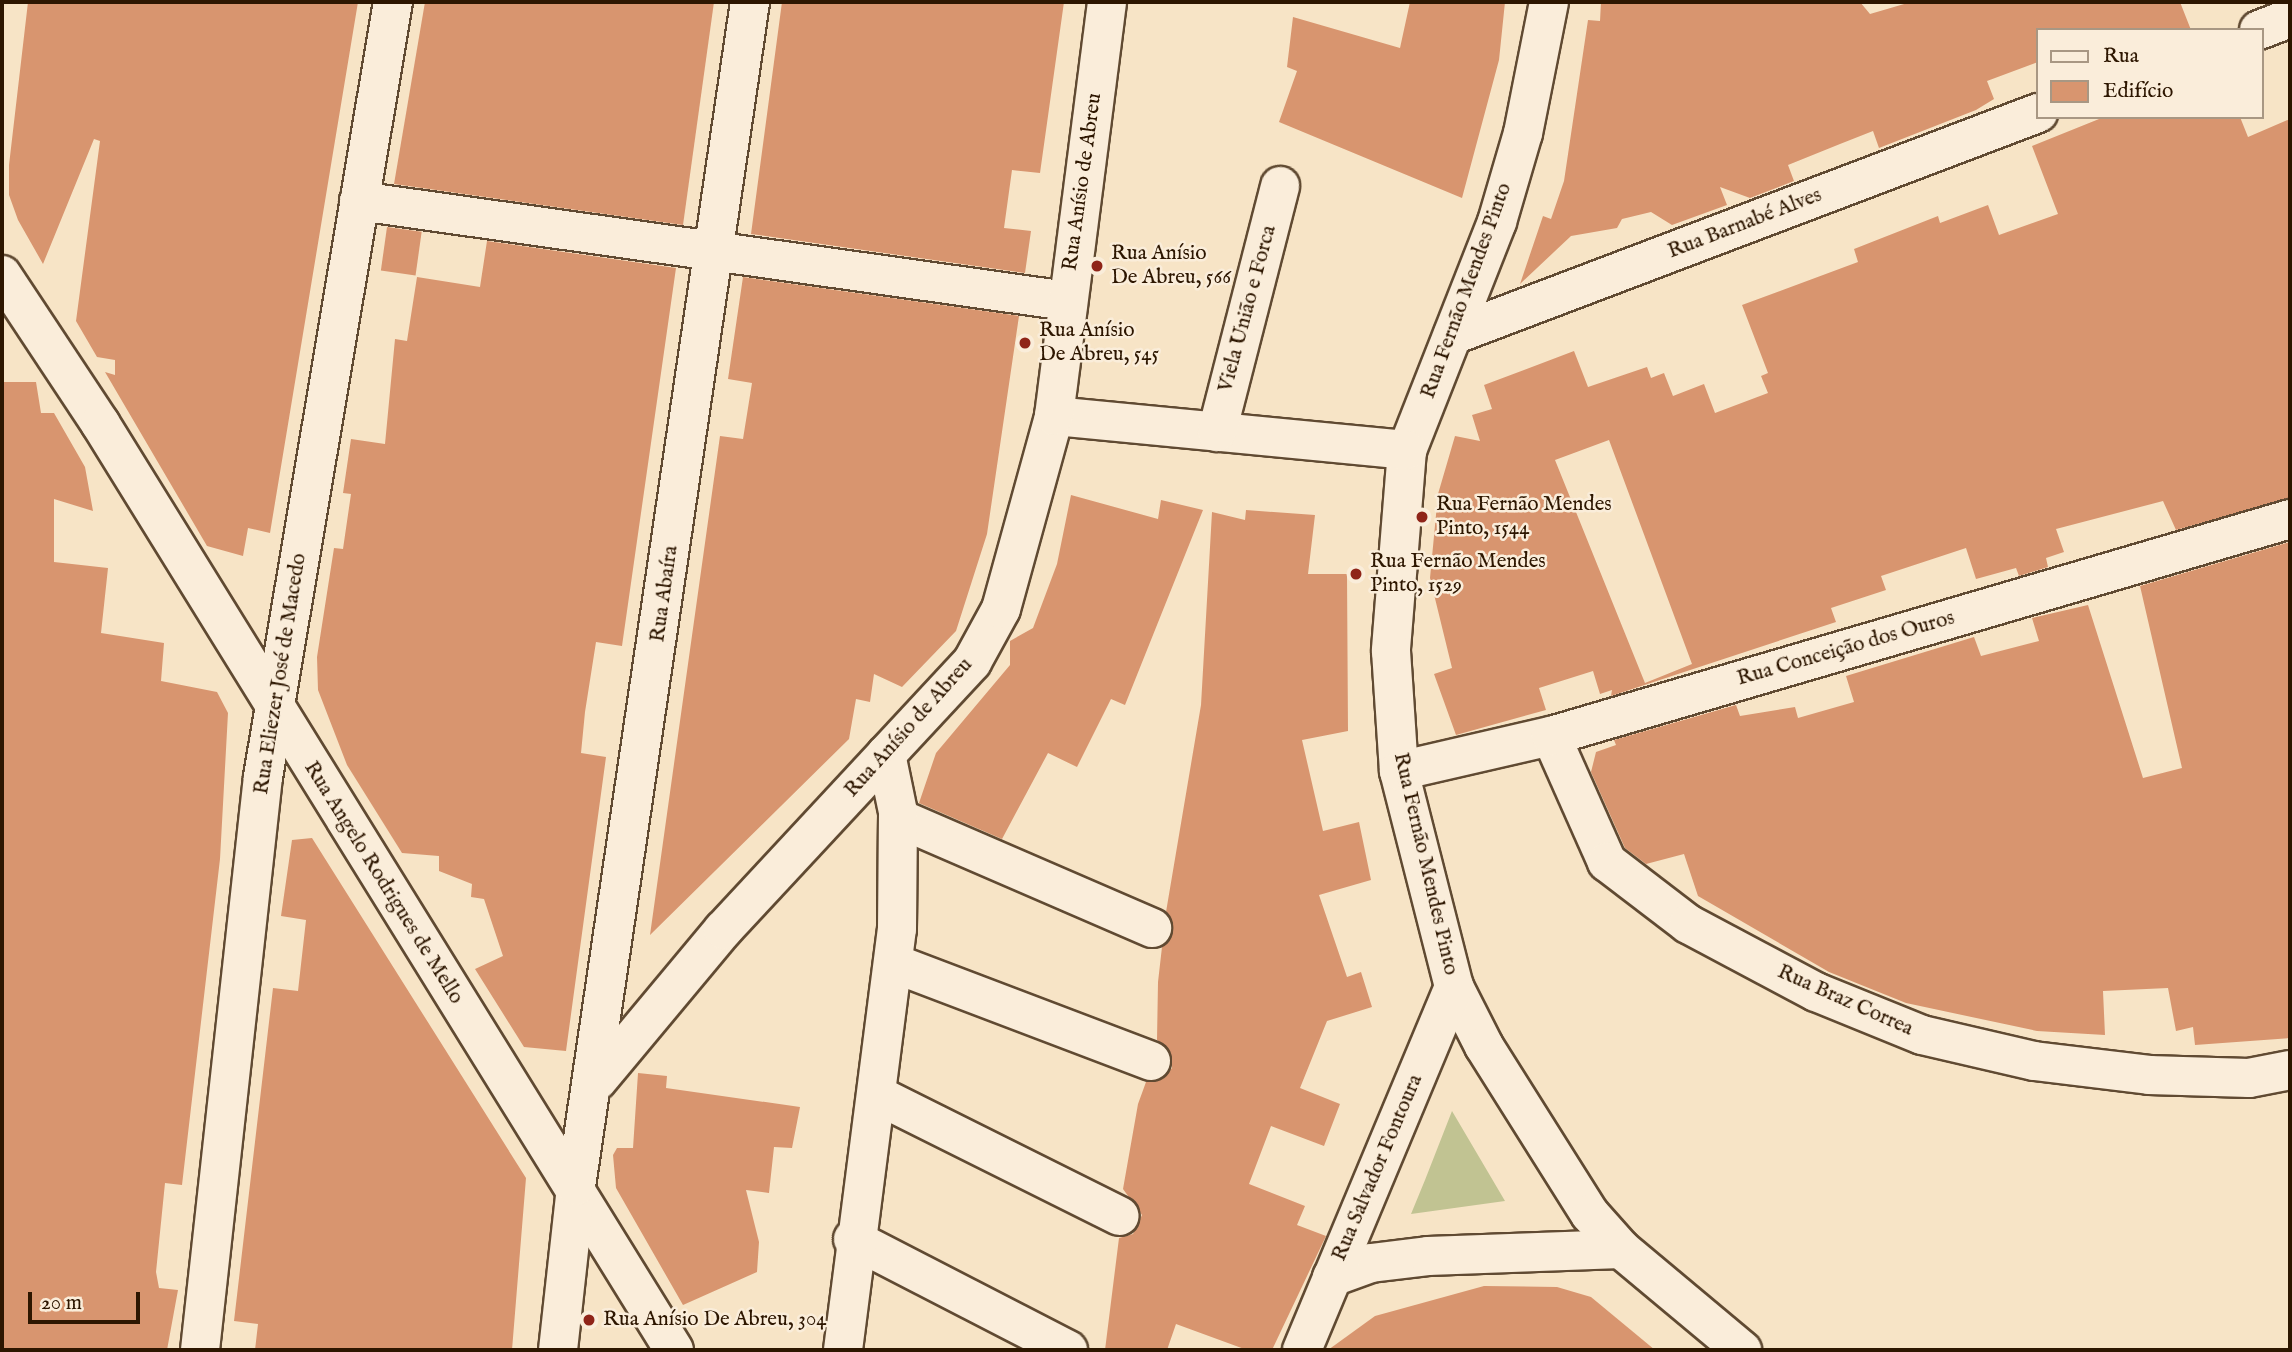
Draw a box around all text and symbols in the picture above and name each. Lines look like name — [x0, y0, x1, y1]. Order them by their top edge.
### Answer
legend — [2036, 28, 2264, 119]
text: Rua — [2103, 43, 2139, 70]
text: Edifício — [2103, 78, 2173, 105]
street label: Rua Anísio de Abreu — [1058, 92, 1108, 272]
street label: Rua Fernão Mendes Pinto — [1416, 180, 1518, 402]
street label: Rua Barnabé Alves — [1665, 183, 1825, 265]
street label: Viela União e Forca — [1214, 223, 1282, 395]
place label: Rua Anísio De Abreu, 566 — [1111, 241, 1231, 291]
marker: Rua Anísio De Abreu, 566 — [1089, 258, 1105, 274]
place label: Rua Anísio De Abreu, 545 — [1039, 318, 1159, 368]
marker: Rua Anísio De Abreu, 545 — [1017, 335, 1033, 351]
place label: Rua Fernão Mendes Pinto, 1544 — [1436, 492, 1612, 542]
marker: Rua Fernão Mendes Pinto, 1544 — [1414, 509, 1430, 525]
street label: Rua Abaíra — [646, 544, 684, 644]
place label: Rua Fernão Mendes Pinto, 1529 — [1370, 549, 1546, 599]
street label: Rua Eliezer José de Macedo — [249, 552, 313, 796]
marker: Rua Fernão Mendes Pinto, 1529 — [1348, 566, 1364, 582]
street label: Rua Conceição dos Ouros — [1734, 606, 1958, 692]
street label: Rua Anísio de Abreu — [840, 653, 978, 803]
street label: Rua Fernão Mendes Pinto — [1387, 750, 1463, 978]
street label: Rua Angelo Rodrigues de Mello — [298, 757, 468, 1009]
street label: Rua Braz Correa — [1773, 960, 1917, 1042]
street label: Rua Salvador Fontoura — [1327, 1071, 1429, 1265]
scale bar — [32, 1278, 144, 1322]
text: 20 m — [41, 1290, 82, 1317]
place label: Rua Anísio De Abreu, 304 — [603, 1307, 827, 1333]
marker: Rua Anísio De Abreu, 304 — [581, 1312, 597, 1328]

